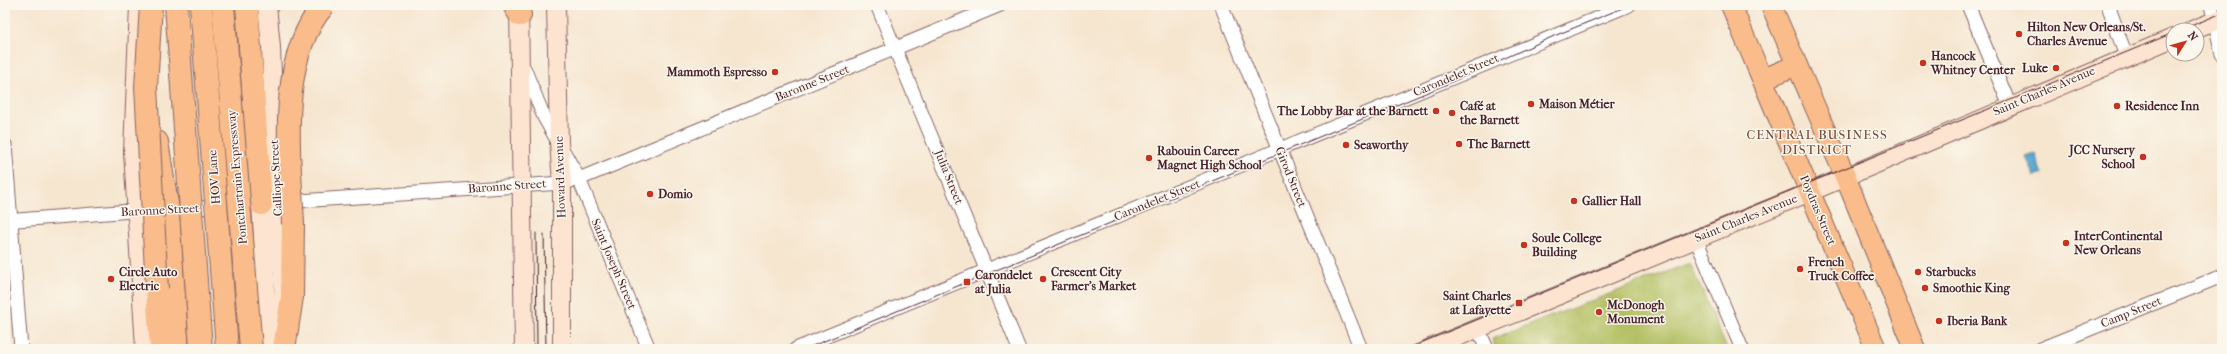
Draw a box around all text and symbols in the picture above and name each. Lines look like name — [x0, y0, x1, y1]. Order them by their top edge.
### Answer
place label: Hilton New Orleans/St. Charles Avenue — [2027, 20, 2146, 48]
north arrow — [2165, 22, 2205, 62]
marker: Hilton New Orleans/St. Charles Avenue — [2014, 29, 2024, 39]
text: N — [2185, 29, 2201, 44]
place label: Hancock Whitney Center — [1930, 49, 2016, 78]
street label: Carondelet Street — [1411, 50, 1502, 99]
marker: Hancock Whitney Center — [1918, 58, 1928, 68]
place label: Luke — [2022, 61, 2048, 75]
street label: Baronne Street — [773, 62, 852, 104]
street label: Saint Charles Avenue — [1991, 63, 2097, 119]
marker: Luke — [2051, 63, 2061, 73]
place label: Mammoth Espresso — [666, 65, 767, 80]
marker: Mammoth Espresso — [770, 67, 780, 77]
place label: Maison Métier — [1538, 97, 1616, 111]
place label: Café at the Barnett — [1459, 99, 1520, 127]
marker: Maison Métier — [1526, 99, 1536, 109]
place label: Residence Inn — [2125, 99, 2200, 113]
marker: Residence Inn — [2112, 101, 2122, 111]
place label: The Lobby Bar at the Barnett — [1276, 104, 1429, 119]
marker: The Lobby Bar at the Barnett — [1431, 106, 1441, 116]
street label: Pontchartrain Expressway — [224, 108, 250, 245]
marker: Café at the Barnett — [1447, 108, 1457, 118]
district label: CENTRAL BUSINESS DISTRICT — [1746, 127, 1888, 157]
street label: Howard Avenue — [552, 136, 568, 218]
place label: The Barnett — [1466, 137, 1531, 151]
place label: Seaworthy — [1354, 138, 1409, 153]
street label: Calliope Street — [267, 139, 285, 217]
marker: The Barnett — [1454, 139, 1464, 149]
marker: Seaworthy — [1341, 140, 1351, 150]
place label: JCC Nursery School — [2067, 143, 2136, 171]
place label: Rabouin Career Magnet High School — [1156, 144, 1263, 173]
street label: Girod Street — [1273, 145, 1310, 210]
street label: Julia Street — [931, 147, 967, 207]
street label: HOV Lane — [205, 149, 223, 205]
marker: JCC Nursery School — [2138, 152, 2148, 162]
marker: Rabouin Career Magnet High School — [1144, 153, 1154, 163]
street label: Poydras Street — [1797, 173, 1839, 248]
street label: Baronne Street — [467, 176, 547, 196]
street label: Carondelet Street — [1112, 176, 1203, 224]
place label: Domio — [658, 187, 693, 201]
marker: Domio — [645, 189, 655, 199]
street label: Saint Charles Avenue — [1693, 191, 1799, 245]
place label: Gallier Hall — [1582, 194, 1642, 208]
marker: Gallier Hall — [1569, 196, 1579, 206]
street label: Baronne Street — [120, 201, 200, 219]
street label: Saint Joseph Street — [589, 217, 640, 312]
place label: InterContinental New Orleans — [2074, 229, 2163, 257]
place label: Soule College Building — [1532, 231, 1602, 260]
marker: InterContinental New Orleans — [2061, 238, 2071, 248]
marker: Soule College Building — [1519, 240, 1529, 250]
place label: French Truck Coffee — [1807, 255, 1874, 283]
marker: French Truck Coffee — [1795, 264, 1805, 274]
place label: Circle Auto Electric — [119, 265, 177, 293]
place label: Crescent City Farmer’s Market — [1050, 265, 1137, 293]
place label: Starbucks — [1926, 265, 1976, 279]
marker: Starbucks — [1913, 267, 1923, 277]
place label: Carondelet at Julia — [975, 268, 1033, 297]
marker: Circle Auto Electric — [106, 274, 116, 284]
marker: Crescent City Farmer’s Market — [1038, 274, 1048, 284]
marker: Carondelet at Julia — [962, 277, 972, 287]
place label: Smoothie King — [1933, 281, 2010, 296]
marker: Smoothie King — [1920, 283, 1930, 293]
place label: Saint Charles at Lafayette — [1443, 289, 1512, 318]
street label: Camp Street — [2099, 293, 2164, 331]
marker: Saint Charles at Lafayette — [1514, 298, 1524, 308]
place label: McDonogh Monument — [1606, 298, 1665, 326]
marker: McDonogh Monument — [1594, 307, 1604, 317]
place label: Iberia Bank — [1947, 314, 2008, 328]
marker: Iberia Bank — [1934, 316, 1944, 326]

